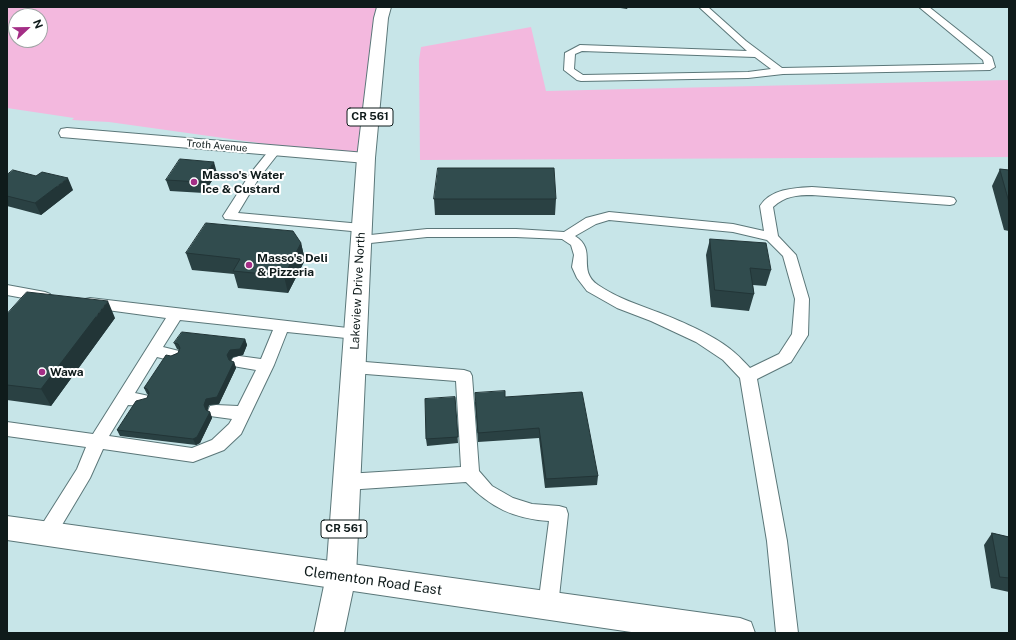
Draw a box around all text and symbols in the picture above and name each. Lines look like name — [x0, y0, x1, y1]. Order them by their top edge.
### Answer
north arrow — [8, 8, 48, 48]
text: N — [31, 18, 45, 30]
road number: CR 561 — [347, 108, 393, 126]
street label: Troth Avenue — [186, 137, 248, 155]
place label: Masso's Water Ice & Custard — [202, 168, 284, 196]
marker: Masso's Water Ice & Custard — [189, 177, 199, 187]
street label: Lakeview Drive North — [348, 232, 368, 350]
place label: Masso's Deli & Pizzeria — [257, 251, 328, 279]
marker: Masso's Deli & Pizzeria — [244, 260, 254, 270]
place label: Wawa — [50, 365, 84, 379]
marker: Wawa — [37, 367, 47, 377]
road number: CR 561 — [321, 520, 367, 538]
street label: Clementon Road East — [303, 563, 443, 599]

